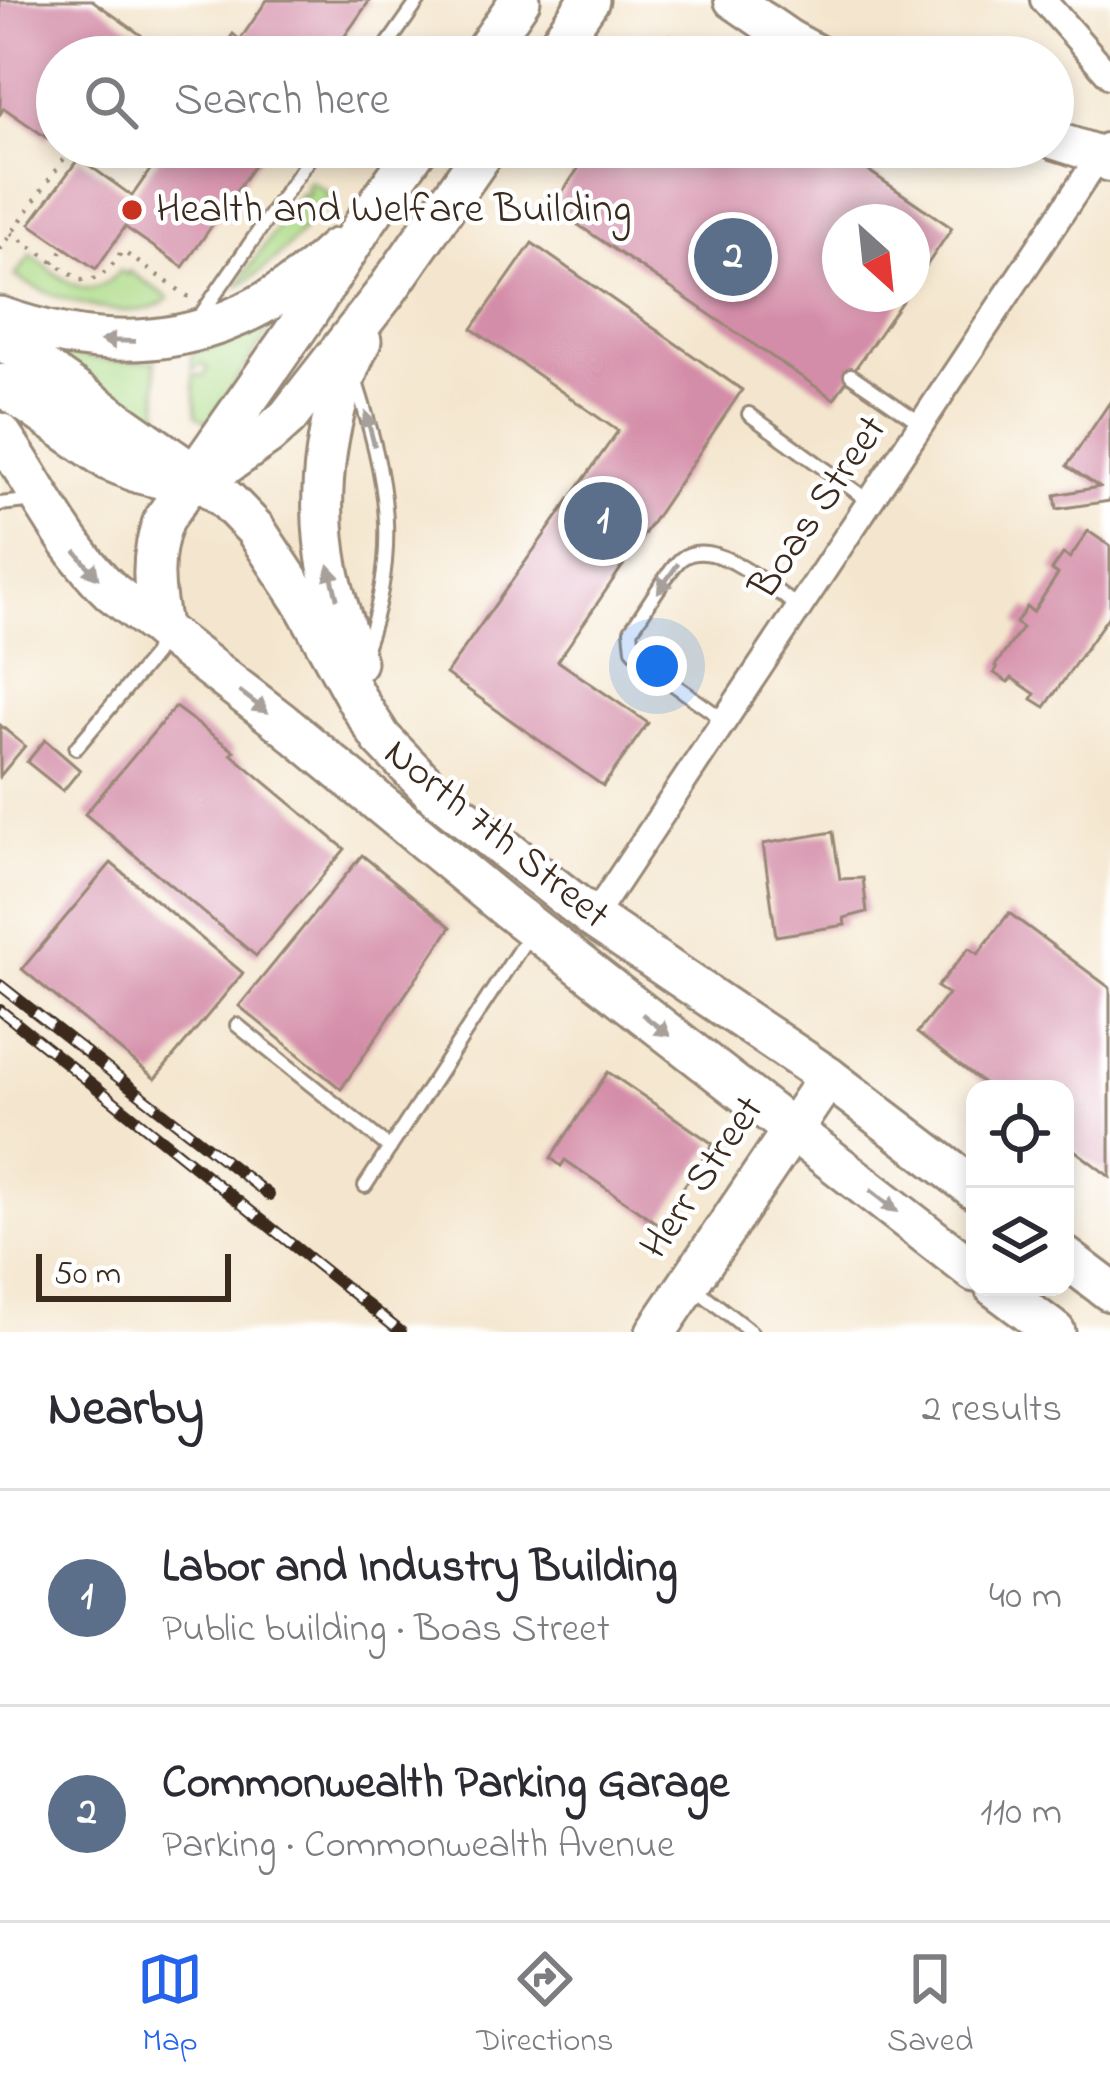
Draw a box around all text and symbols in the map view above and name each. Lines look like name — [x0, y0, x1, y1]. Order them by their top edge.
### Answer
search box — [36, 36, 1074, 168]
icon: search — [78, 69, 144, 135]
text: Search here — [174, 69, 390, 135]
place label: Health and Welfare Building — [156, 180, 631, 241]
marker: Health and Welfare Building — [119, 197, 145, 223]
north arrow — [822, 204, 930, 312]
pin: 2 — [694, 212, 772, 302]
one-way arrow — [98, 332, 136, 351]
street label: Boas Street — [734, 404, 903, 613]
one-way arrow — [360, 411, 379, 448]
pin: 1 — [564, 476, 642, 566]
one-way arrow — [73, 550, 99, 580]
one-way arrow — [657, 562, 681, 594]
one-way arrow — [323, 564, 342, 601]
your location — [627, 636, 687, 696]
one-way arrow — [238, 689, 270, 713]
street label: North 7th Street — [370, 725, 622, 945]
one-way arrow — [641, 1012, 672, 1037]
map controls — [966, 1080, 1074, 1296]
button: locate — [966, 1080, 1074, 1188]
street label: Herr Street — [626, 1084, 780, 1272]
one-way arrow — [868, 1188, 899, 1213]
button: layers — [966, 1188, 1074, 1296]
scale bar — [36, 1248, 231, 1301]
text: 50 m — [54, 1251, 121, 1299]
text: Nearby — [48, 1373, 204, 1448]
text: 2 results — [922, 1382, 1062, 1439]
text: Labor and Industry Building — [162, 1536, 678, 1602]
text: 1 — [81, 1569, 93, 1626]
text: 40 m — [989, 1569, 1062, 1626]
text: Public building · Boas Street — [162, 1602, 610, 1659]
text: Commonwealth Parking Garage — [162, 1752, 729, 1818]
text: 2 — [77, 1785, 97, 1842]
text: 110 m — [980, 1785, 1062, 1842]
text: Parking · Commonwealth Avenue — [162, 1818, 674, 1875]
tab: Map — [137, 1946, 203, 2066]
tab: Directions — [476, 1946, 614, 2066]
tab: Saved — [887, 1946, 973, 2066]

